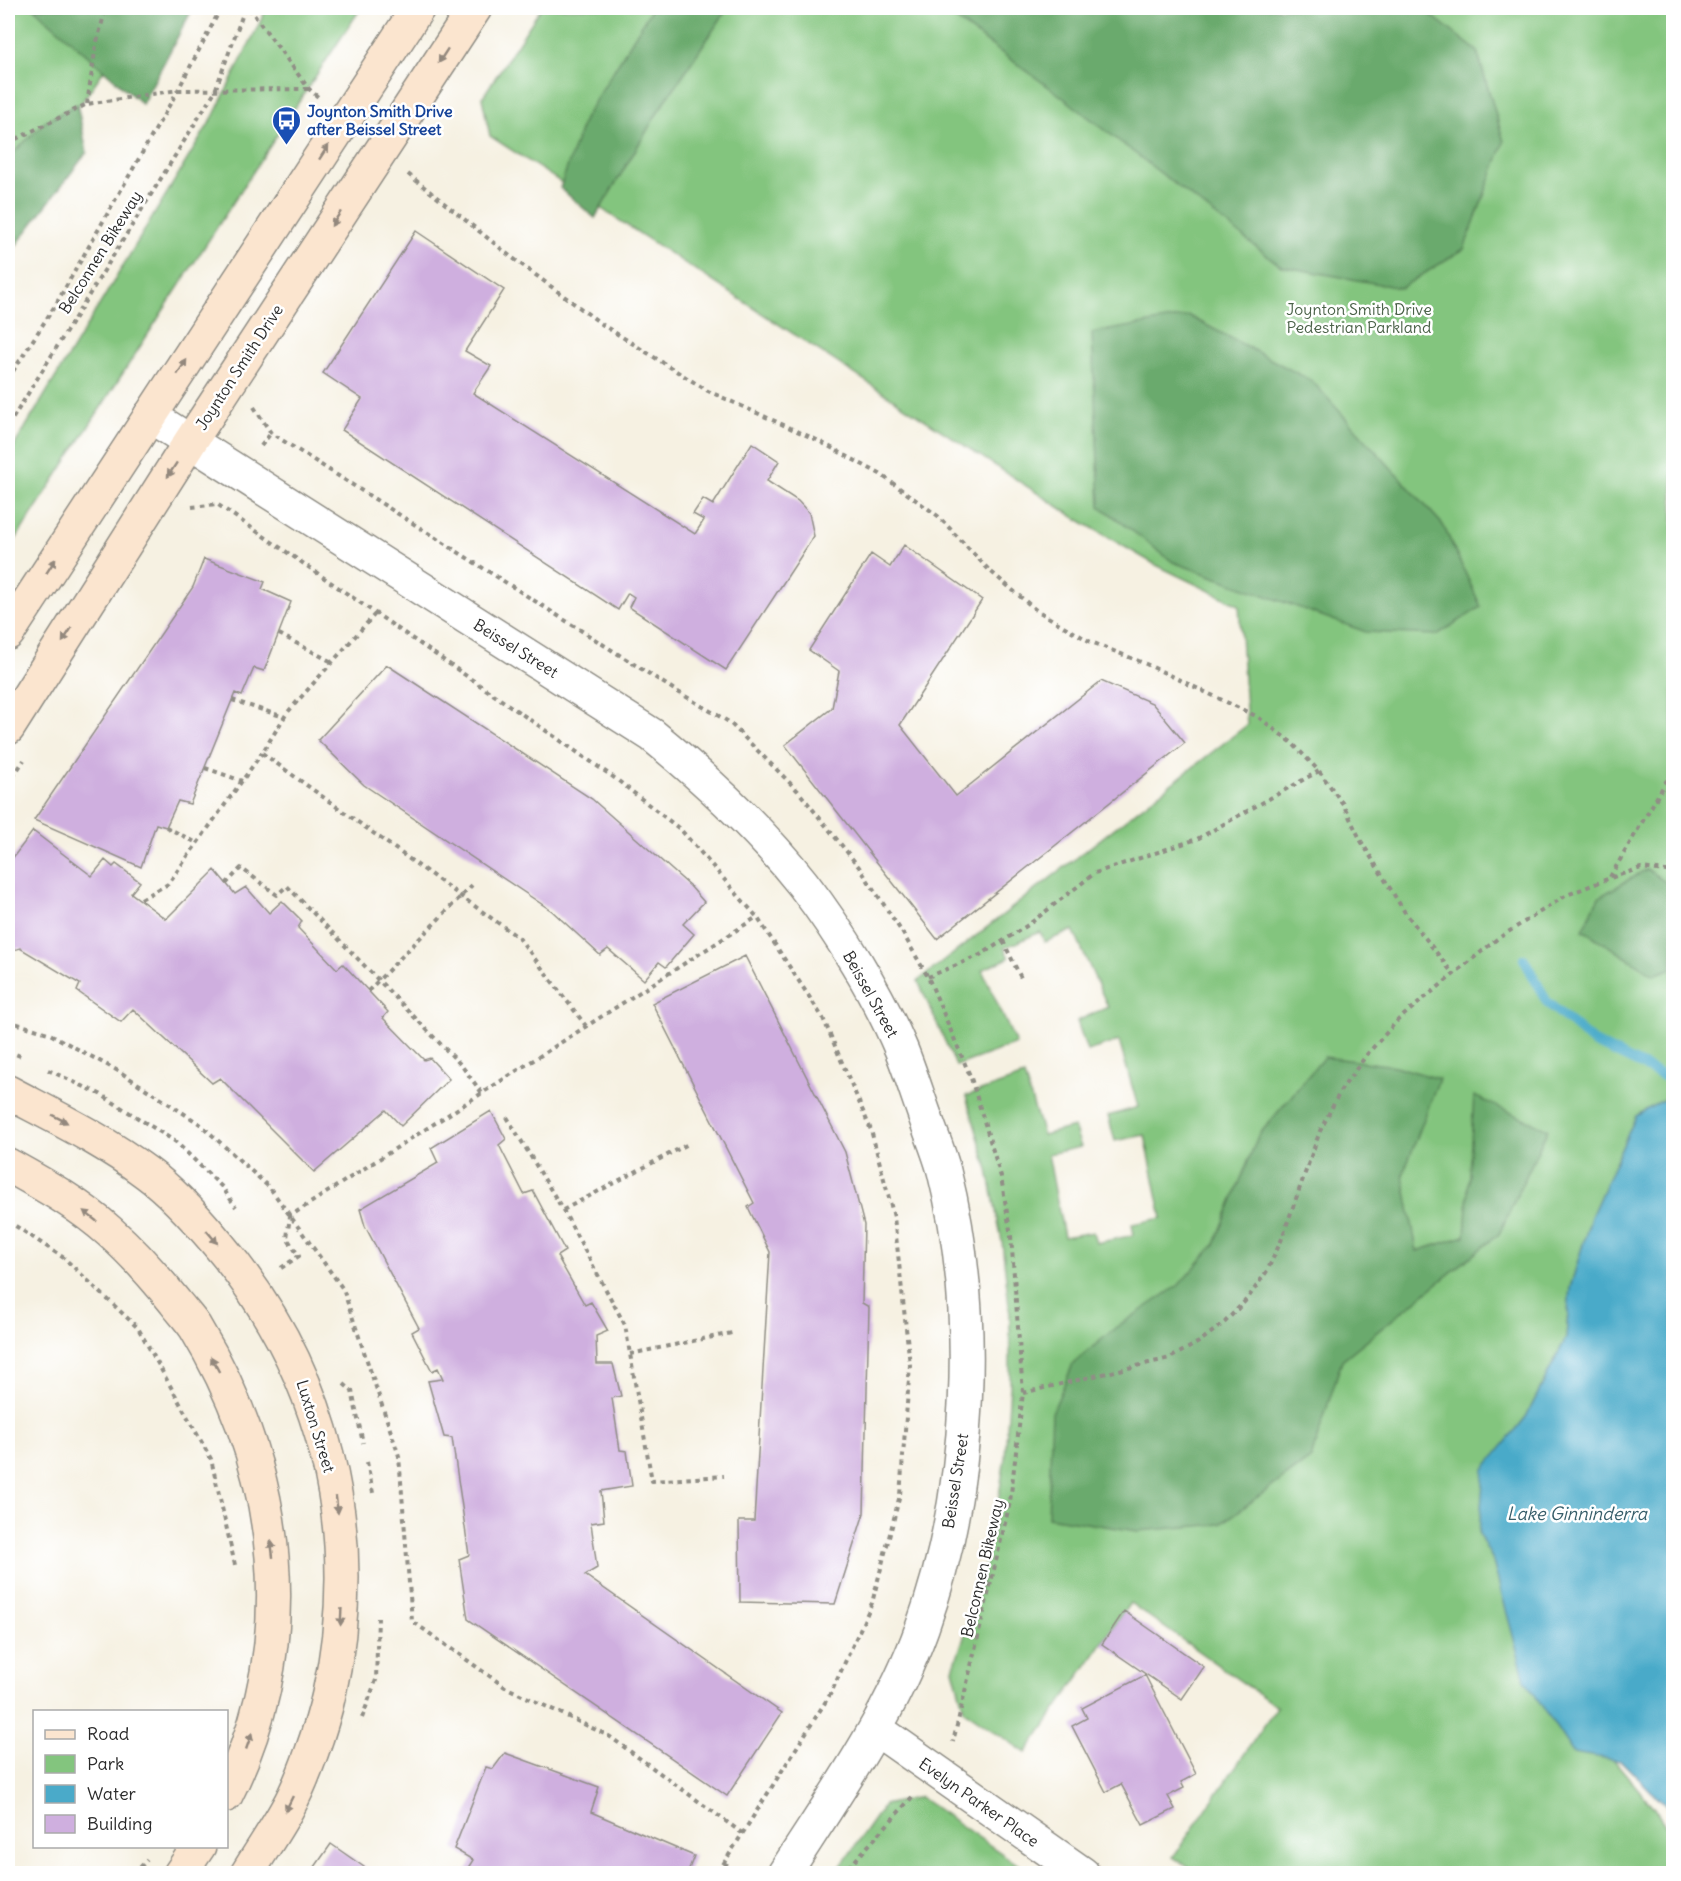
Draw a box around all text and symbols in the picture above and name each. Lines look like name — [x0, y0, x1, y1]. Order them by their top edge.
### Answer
one-way arrow — [437, 48, 449, 64]
place label: Joynton Smith Drive after Beissel Street — [307, 101, 453, 139]
bus stop icon: Joynton Smith Drive after Beissel Street — [270, 104, 302, 146]
one-way arrow — [318, 143, 329, 160]
street label: Belconnen Bikeway — [54, 187, 146, 317]
one-way arrow — [330, 211, 342, 227]
park label: Joynton Smith Drive Pedestrian Parkland — [1286, 299, 1432, 337]
street label: Joynton Smith Drive — [191, 301, 287, 433]
one-way arrow — [176, 360, 188, 376]
one-way arrow — [166, 462, 177, 479]
one-way arrow — [45, 558, 56, 574]
street label: Beissel Street — [470, 614, 563, 682]
one-way arrow — [62, 627, 73, 643]
street label: Beissel Street — [839, 947, 903, 1041]
one-way arrow — [51, 1114, 68, 1124]
one-way arrow — [83, 1211, 98, 1223]
one-way arrow — [206, 1229, 219, 1245]
one-way arrow — [210, 1356, 219, 1373]
street label: Luxton Street — [292, 1377, 340, 1475]
street label: Beissel Street — [938, 1431, 972, 1530]
one-way arrow — [332, 1496, 342, 1515]
street label: Belconnen Bikeway — [956, 1497, 1008, 1639]
water label: Lake Ginninderra — [1507, 1502, 1649, 1525]
one-way arrow — [267, 1540, 277, 1559]
one-way arrow — [336, 1608, 345, 1627]
legend — [33, 1710, 228, 1848]
text: Road — [87, 1722, 130, 1745]
one-way arrow — [245, 1732, 255, 1750]
text: Park — [87, 1752, 124, 1775]
street label: Evelyn Parker Place — [915, 1753, 1043, 1851]
text: Water — [87, 1782, 137, 1805]
one-way arrow — [285, 1795, 294, 1812]
text: Building — [87, 1812, 152, 1835]

